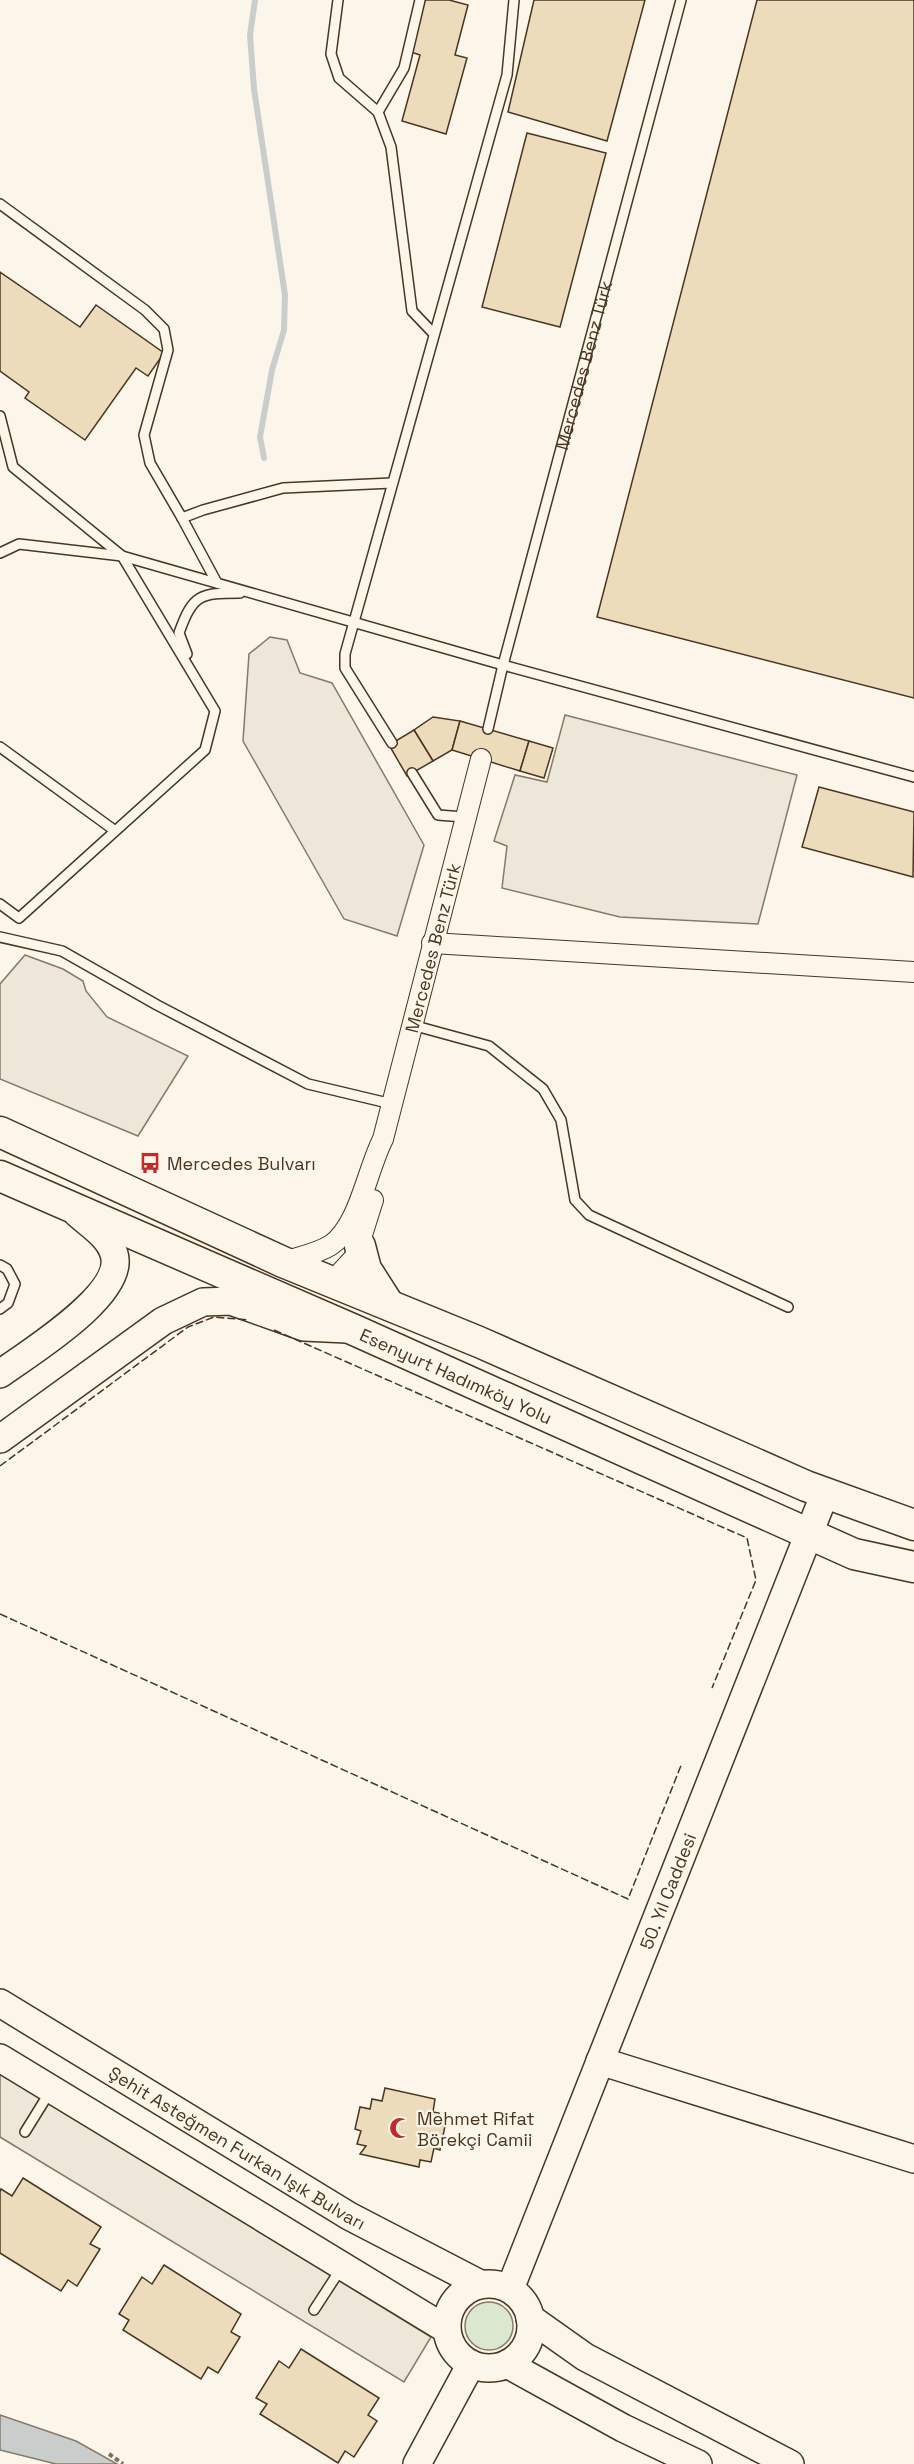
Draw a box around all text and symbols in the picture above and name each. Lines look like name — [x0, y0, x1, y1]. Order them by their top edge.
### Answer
street label: Mercedes Benz Türk — [550, 278, 617, 452]
street label: Mercedes Benz Türk — [399, 860, 465, 1035]
bus stop icon: Mercedes Bulvarı — [138, 1151, 162, 1175]
place label: Mercedes Bulvarı — [167, 1152, 316, 1175]
street label: Esenyurt Hadımköy Yolu — [357, 1323, 556, 1429]
street label: 50. Yıl Caddesi — [634, 1830, 701, 1952]
street label: Şehit Asteğmen Furkan Işık Bulvarı — [105, 2061, 370, 2234]
place label: Mehmet Rifat Börekçi Camii — [417, 2107, 535, 2151]
mosque icon: Mehmet Rifat Börekçi Camii — [388, 2116, 412, 2140]

